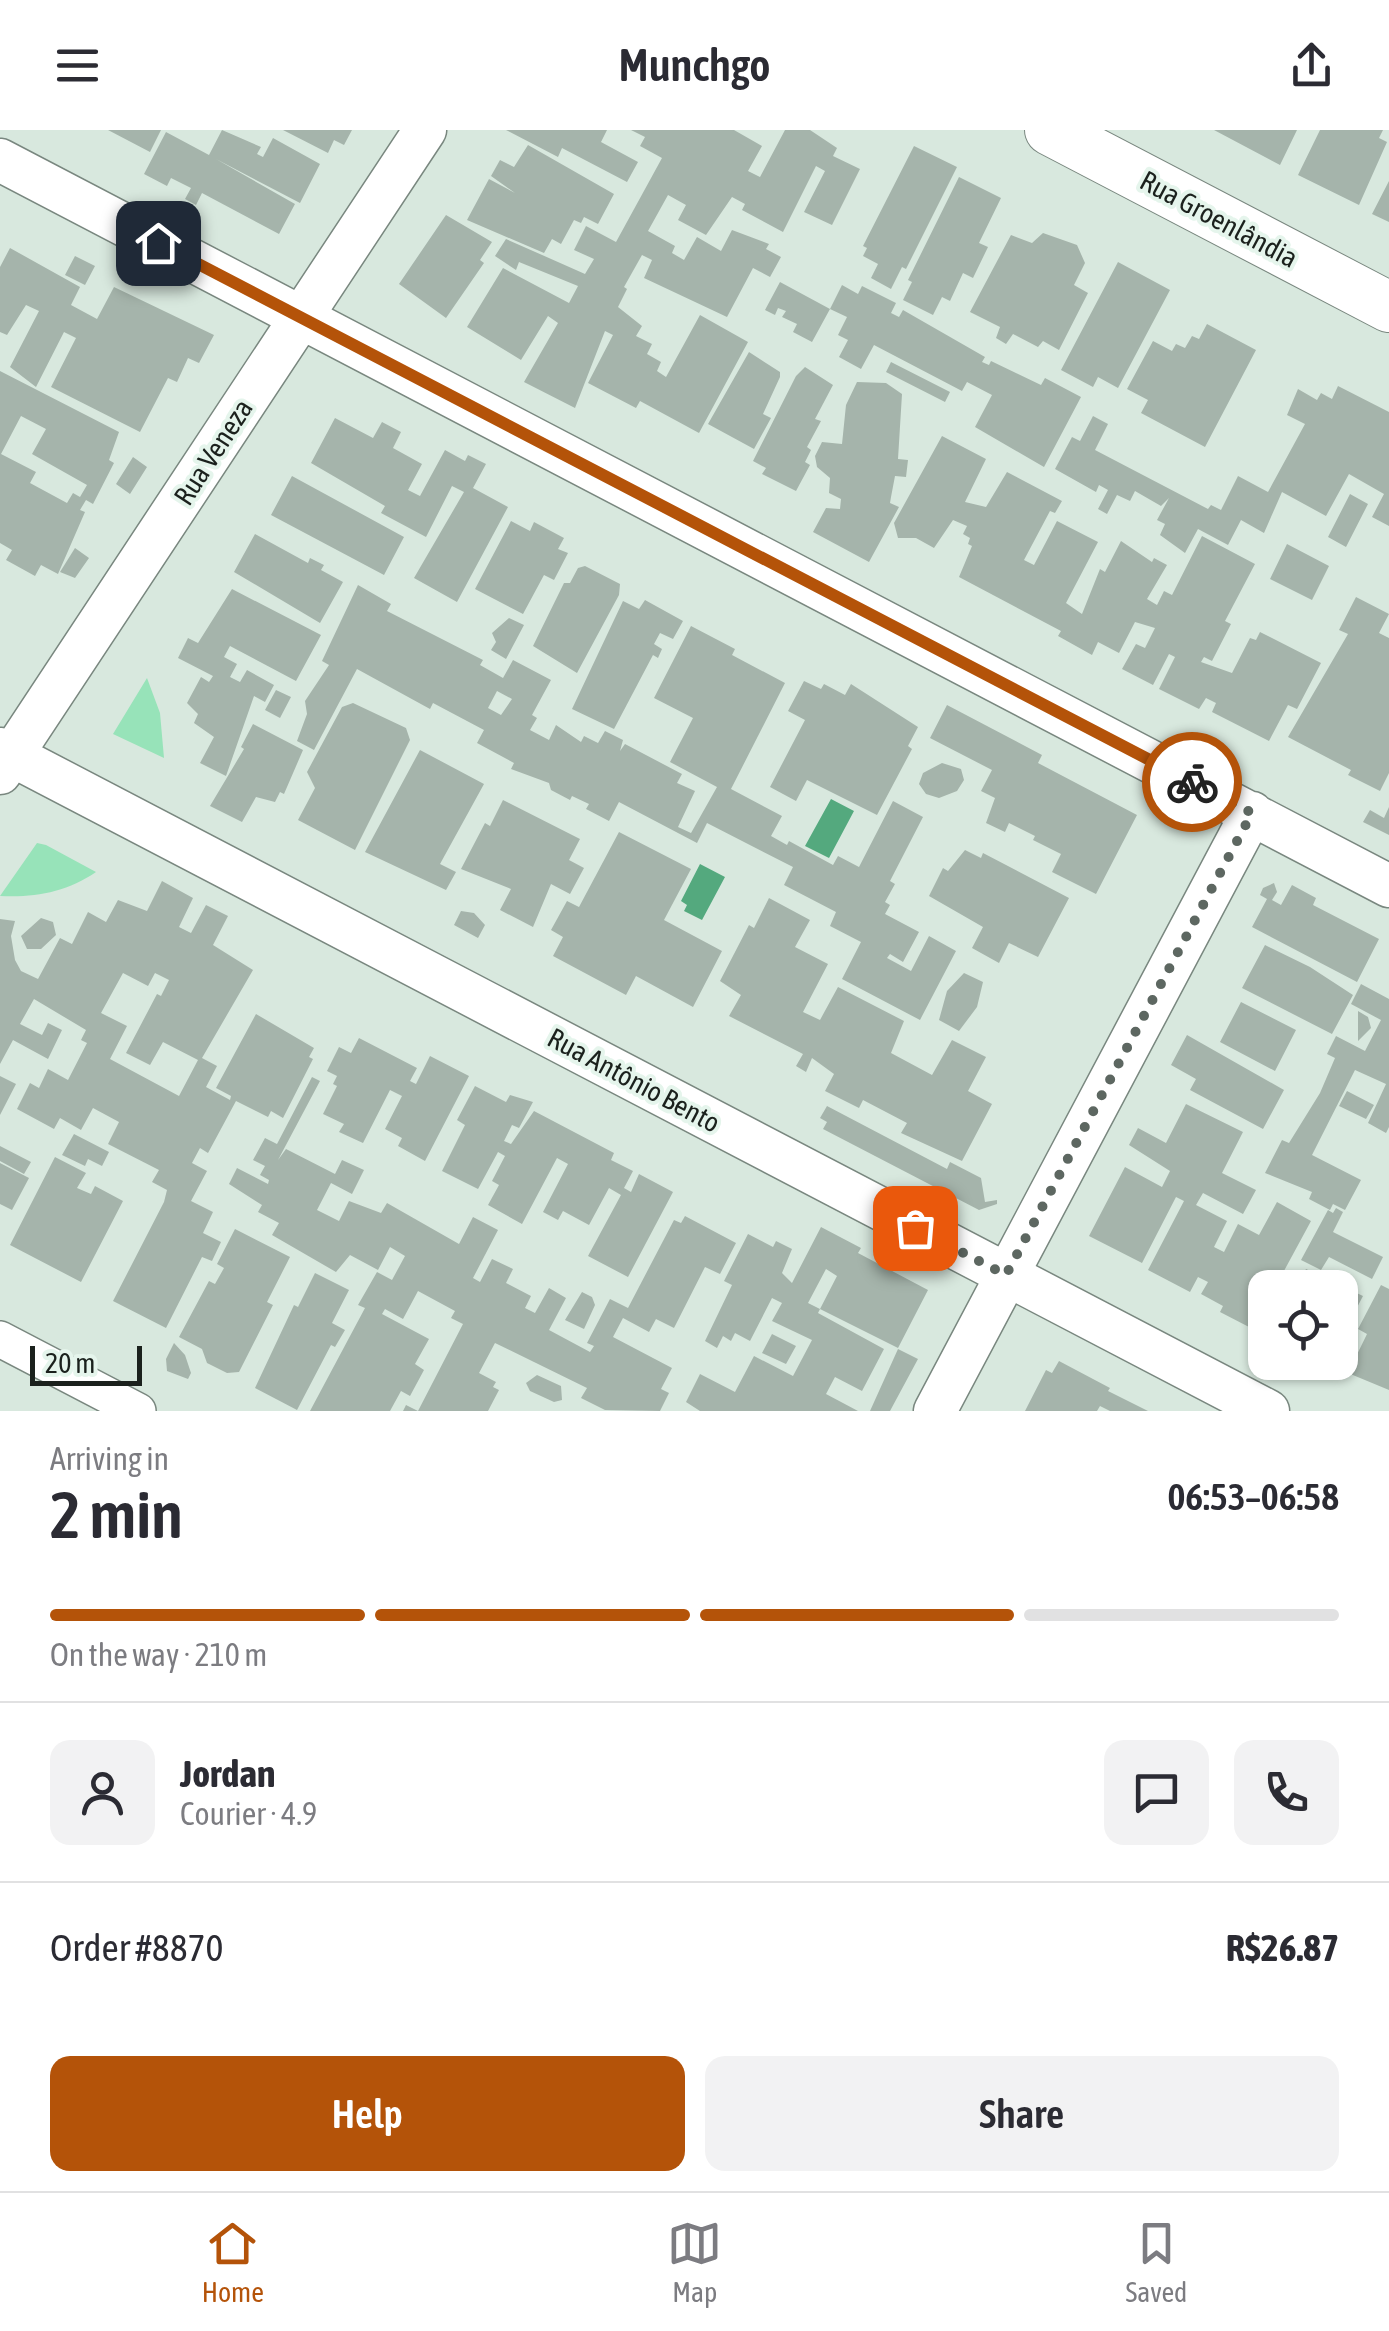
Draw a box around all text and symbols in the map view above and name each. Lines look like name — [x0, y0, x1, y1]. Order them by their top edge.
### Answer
icon: menu — [50, 38, 105, 93]
icon: share — [1284, 38, 1339, 93]
text: Munchgo — [619, 39, 770, 91]
street label: Rua Groenlândia — [1135, 164, 1303, 274]
pin — [116, 201, 201, 286]
icon: home — [131, 216, 186, 271]
street label: Rua Veneza — [167, 393, 259, 511]
courier — [1142, 732, 1242, 832]
icon: bike — [1165, 755, 1220, 810]
street label: Rua Antônio Bento — [543, 1021, 725, 1139]
pin — [873, 1186, 958, 1271]
icon: bag — [888, 1201, 943, 1256]
map controls — [1248, 1270, 1358, 1380]
button: locate — [1248, 1270, 1358, 1380]
scale bar — [30, 1341, 142, 1386]
text: 20 m — [45, 1347, 95, 1379]
text: Arriving in — [50, 1440, 169, 1477]
text: 06:53–06:58 — [1167, 1475, 1339, 1518]
text: 2 min — [50, 1477, 183, 1552]
text: On the way · 210 m — [50, 1636, 267, 1673]
button: person — [50, 1740, 155, 1845]
button: chat — [1104, 1740, 1209, 1845]
button: phone — [1234, 1740, 1339, 1845]
text: Jordan — [180, 1752, 275, 1795]
text: Courier · 4.9 — [180, 1795, 317, 1832]
text: Order #8870 — [50, 1926, 223, 1969]
text: R$26.87 — [1226, 1926, 1339, 1969]
button: Help — [50, 2056, 685, 2171]
button: Share — [705, 2056, 1339, 2171]
tab: Home — [202, 2216, 264, 2308]
tab: Map — [667, 2216, 722, 2308]
tab: Saved — [1125, 2216, 1187, 2308]

